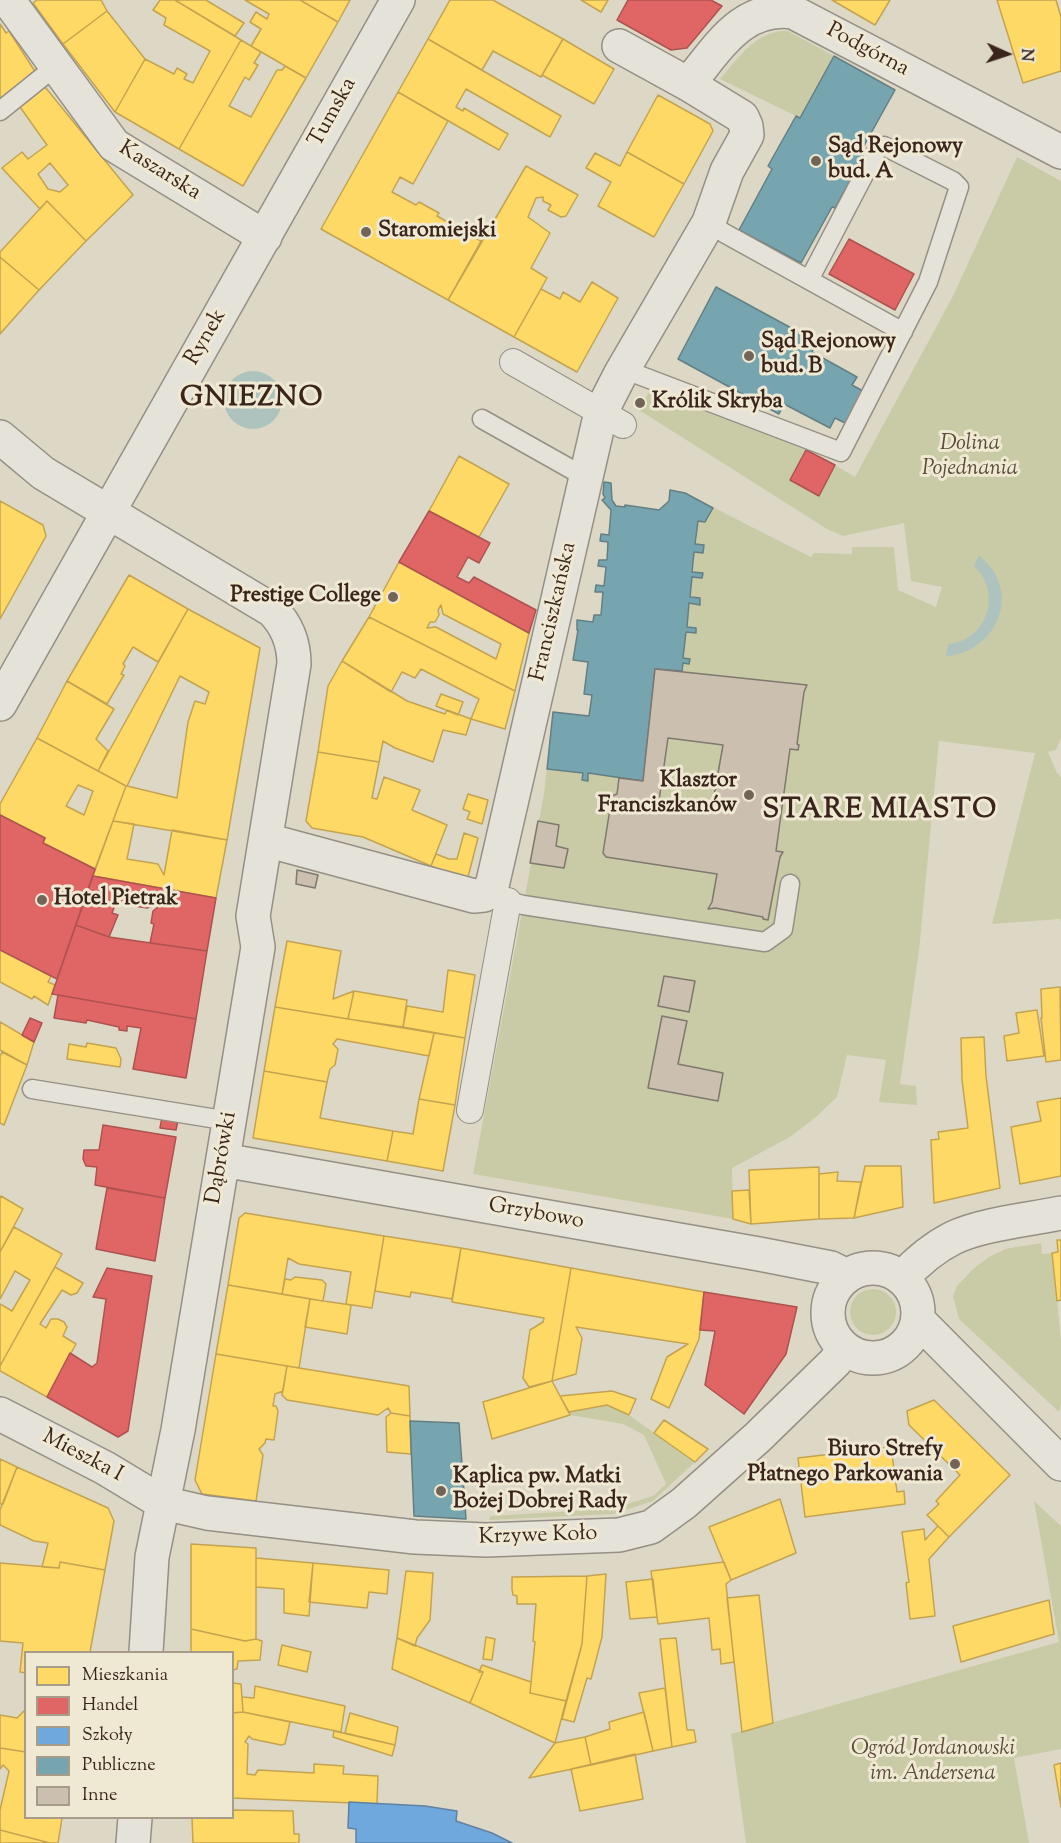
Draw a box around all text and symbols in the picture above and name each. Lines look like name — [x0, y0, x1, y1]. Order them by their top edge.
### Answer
street label: Podgórna — [821, 18, 913, 84]
north arrow — [977, 24, 1037, 84]
text: N — [1014, 48, 1037, 62]
street label: Tumska — [304, 74, 364, 152]
place label: Sąd Rejonowy bud. A — [828, 135, 963, 186]
street label: Kaszarska — [113, 136, 205, 208]
marker: Sąd Rejonowy bud. A — [809, 154, 823, 168]
place label: Staromiejski — [378, 219, 496, 245]
marker: Staromiejski — [359, 225, 373, 239]
street label: Rynek — [180, 305, 234, 371]
place label: Sąd Rejonowy bud. B — [761, 330, 896, 382]
marker: Sąd Rejonowy bud. B — [742, 349, 756, 363]
district label: GNIEZNO — [180, 383, 324, 417]
place label: Królik Skryba — [652, 390, 783, 416]
marker: Królik Skryba — [633, 396, 647, 410]
park label: Dolina Pojednania — [922, 432, 1018, 484]
street label: Franciszkańska — [526, 540, 584, 684]
place label: Prestige College — [230, 584, 381, 610]
marker: Prestige College — [386, 590, 400, 604]
place label: Klasztor Franciszkanów — [598, 769, 737, 820]
marker: Klasztor Franciszkanów — [742, 788, 756, 802]
district label: STARE MIASTO — [762, 795, 998, 829]
place label: Hotel Pietrak — [54, 887, 178, 913]
marker: Hotel Pietrak — [35, 893, 49, 907]
street label: Dąbrówki — [202, 1110, 244, 1206]
street label: Grzybowo — [486, 1194, 586, 1236]
street label: Mieszka I — [37, 1425, 127, 1489]
place label: Biuro Strefy Płatnego Parkowania — [748, 1438, 943, 1490]
marker: Biuro Strefy Płatnego Parkowania — [948, 1457, 962, 1471]
place label: Kaplica pw. Matki Bożej Dobrej Rady — [453, 1465, 627, 1516]
marker: Kaplica pw. Matki Bożej Dobrej Rady — [434, 1484, 448, 1498]
street label: Krzywe Koło — [478, 1522, 598, 1552]
legend — [24, 1651, 234, 1819]
text: Mieszkania — [82, 1663, 168, 1689]
text: Handel — [82, 1693, 138, 1719]
text: Szkoły — [82, 1723, 133, 1749]
park label: Ogród Jordanowski im. Andersena — [851, 1737, 1015, 1789]
text: Publiczne — [82, 1753, 156, 1779]
text: Inne — [82, 1783, 117, 1809]

